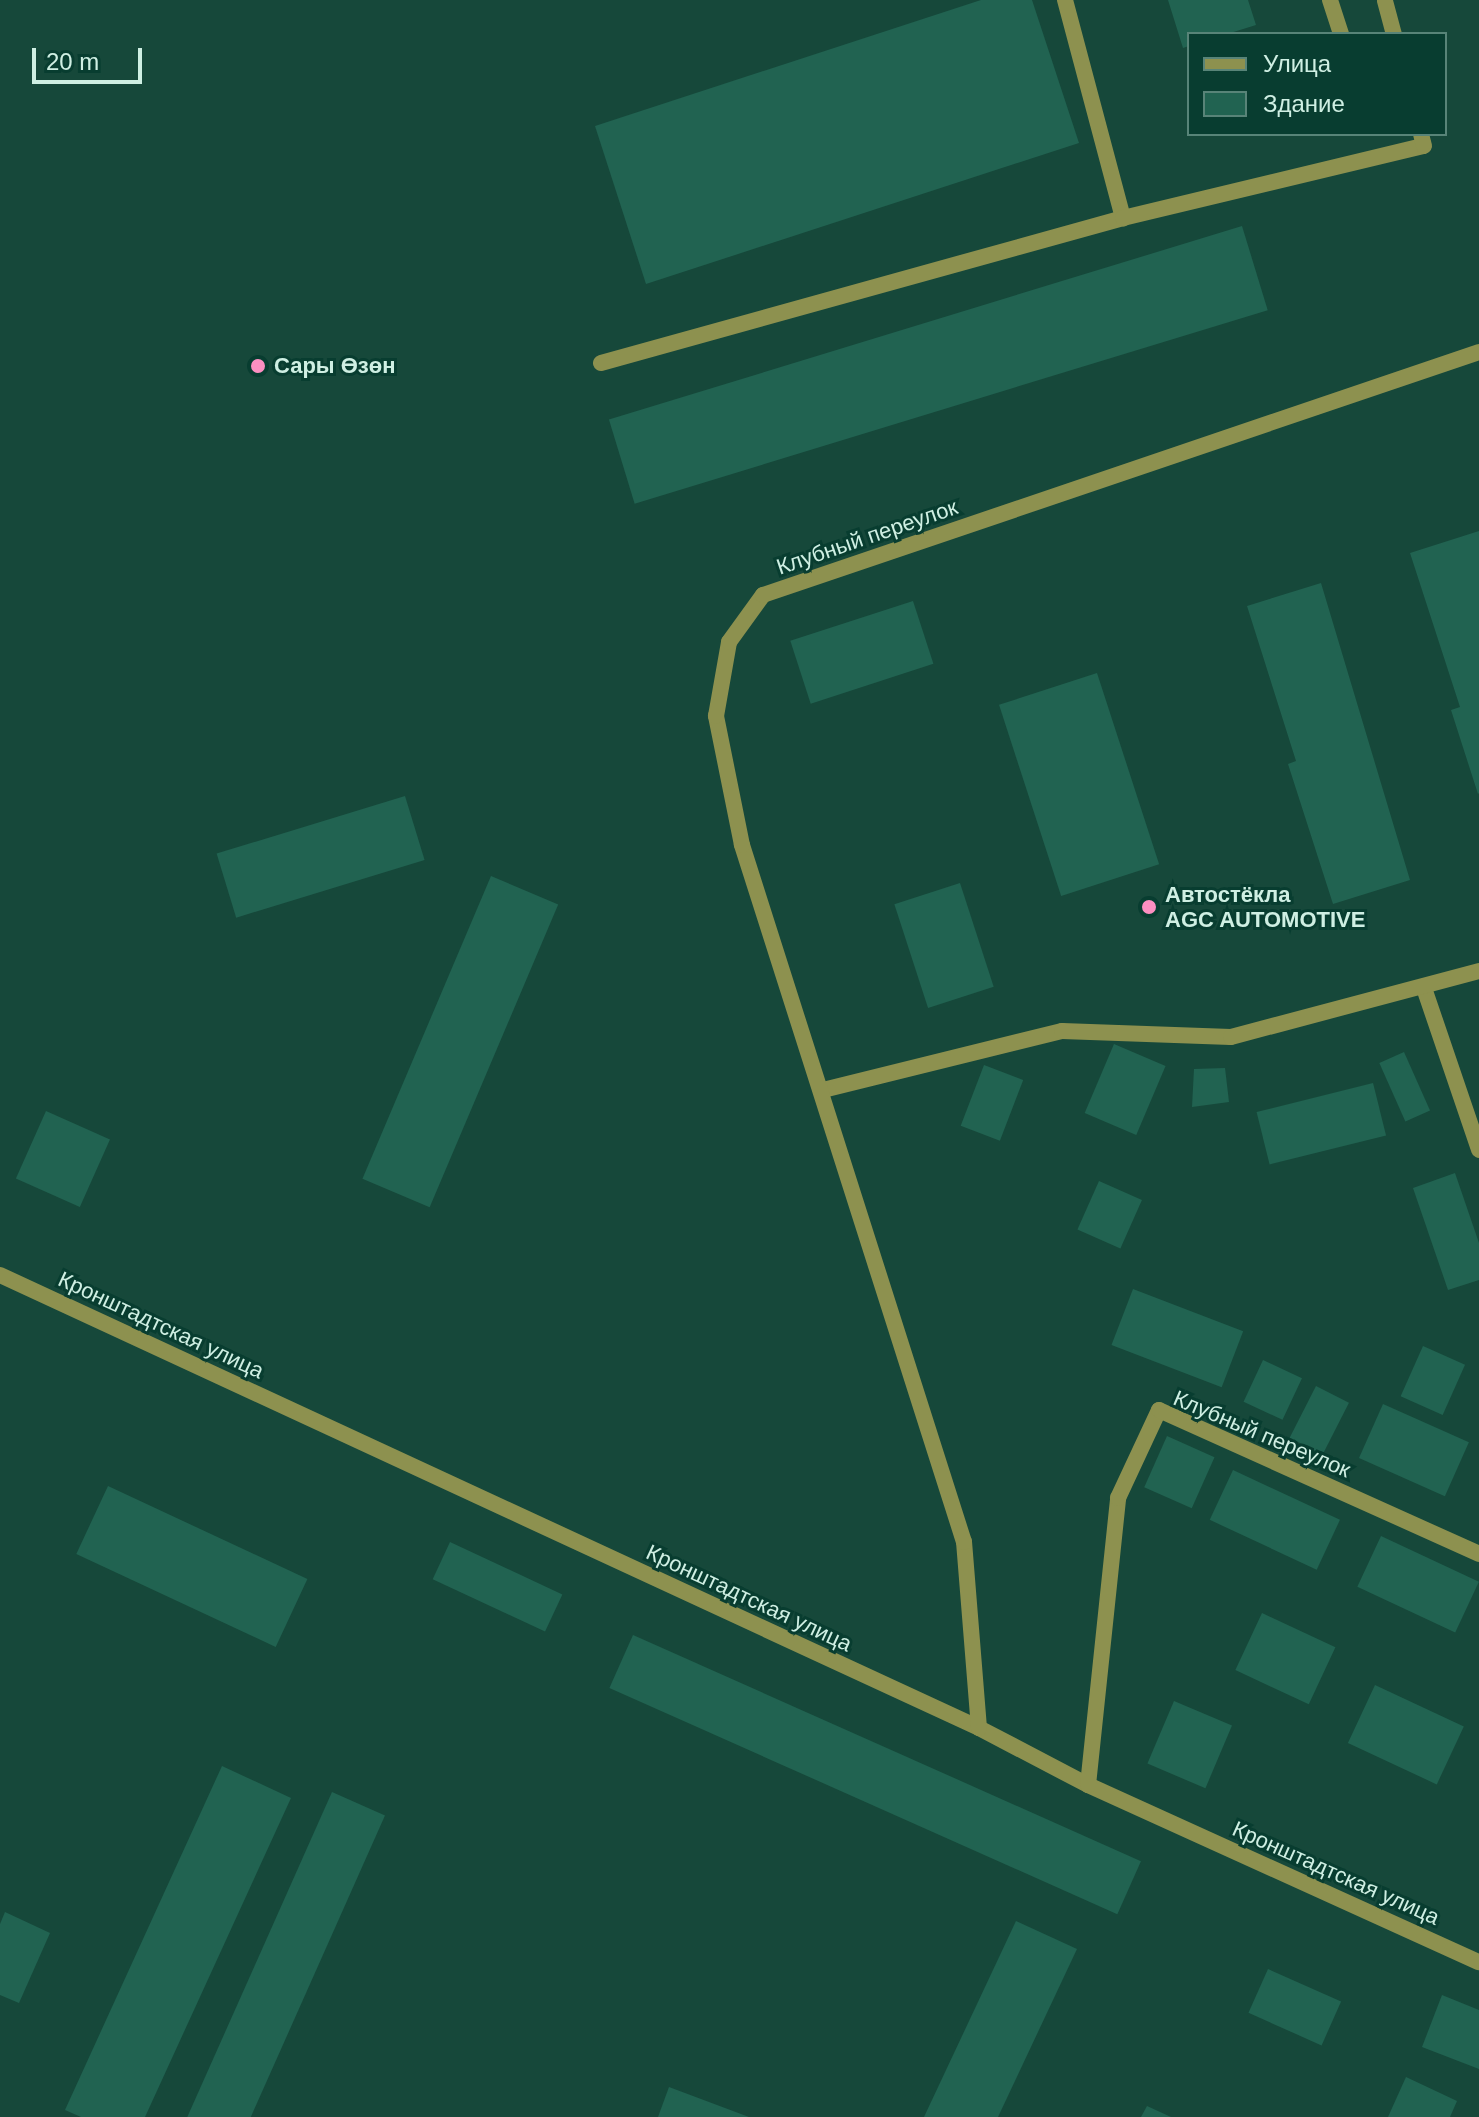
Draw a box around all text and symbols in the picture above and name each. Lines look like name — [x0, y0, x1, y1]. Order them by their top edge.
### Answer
scale bar — [36, 32, 146, 82]
legend — [1187, 32, 1447, 136]
text: 20 m — [46, 48, 99, 75]
text: Улица — [1263, 50, 1331, 77]
text: Здание — [1263, 90, 1345, 117]
place label: Сары Өзөн — [274, 353, 396, 379]
marker: Сары Өзөн — [249, 357, 267, 375]
street label: Клубный переулок — [773, 494, 961, 580]
place label: Автостёкла AGC AUTOMOTIVE — [1165, 881, 1366, 932]
marker: Автостёкла AGC AUTOMOTIVE — [1140, 898, 1158, 916]
street label: Кронштадтская улица — [54, 1266, 268, 1384]
street label: Клубный переулок — [1170, 1385, 1354, 1483]
street label: Кронштадтская улица — [642, 1539, 856, 1657]
street label: Кронштадтская улица — [1228, 1815, 1444, 1931]

